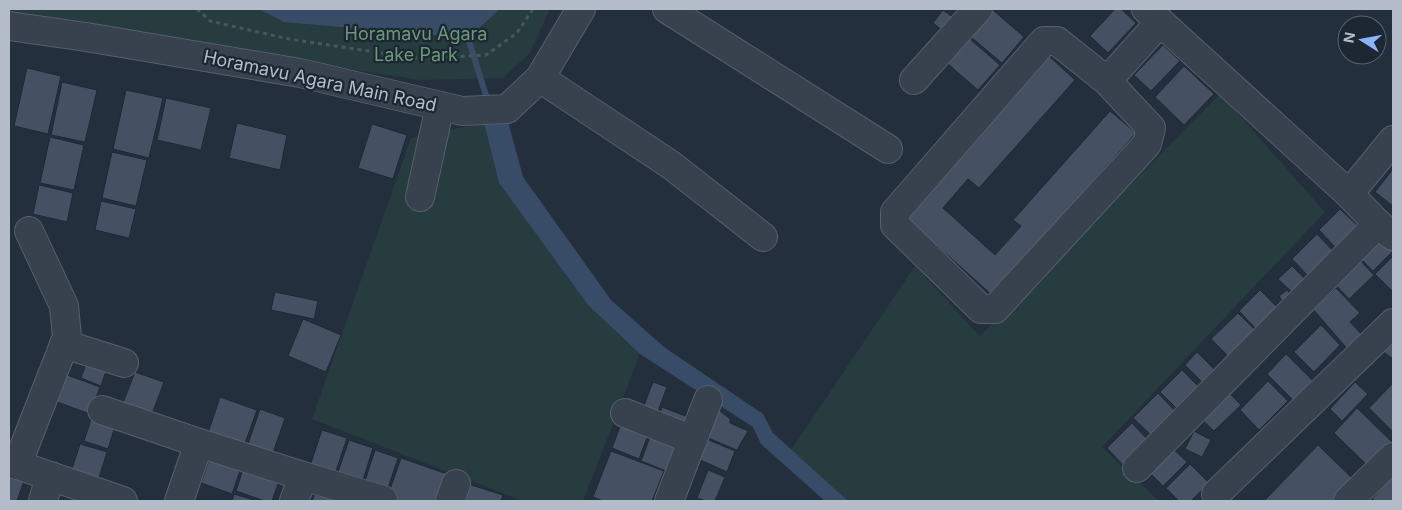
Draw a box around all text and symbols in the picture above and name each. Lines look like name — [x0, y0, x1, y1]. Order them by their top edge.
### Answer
north arrow — [1337, 15, 1387, 65]
park label: Horamavu Agara Lake Park — [345, 23, 487, 65]
text: N — [1339, 31, 1358, 44]
street label: Horamavu Agara Main Road — [202, 46, 439, 116]

